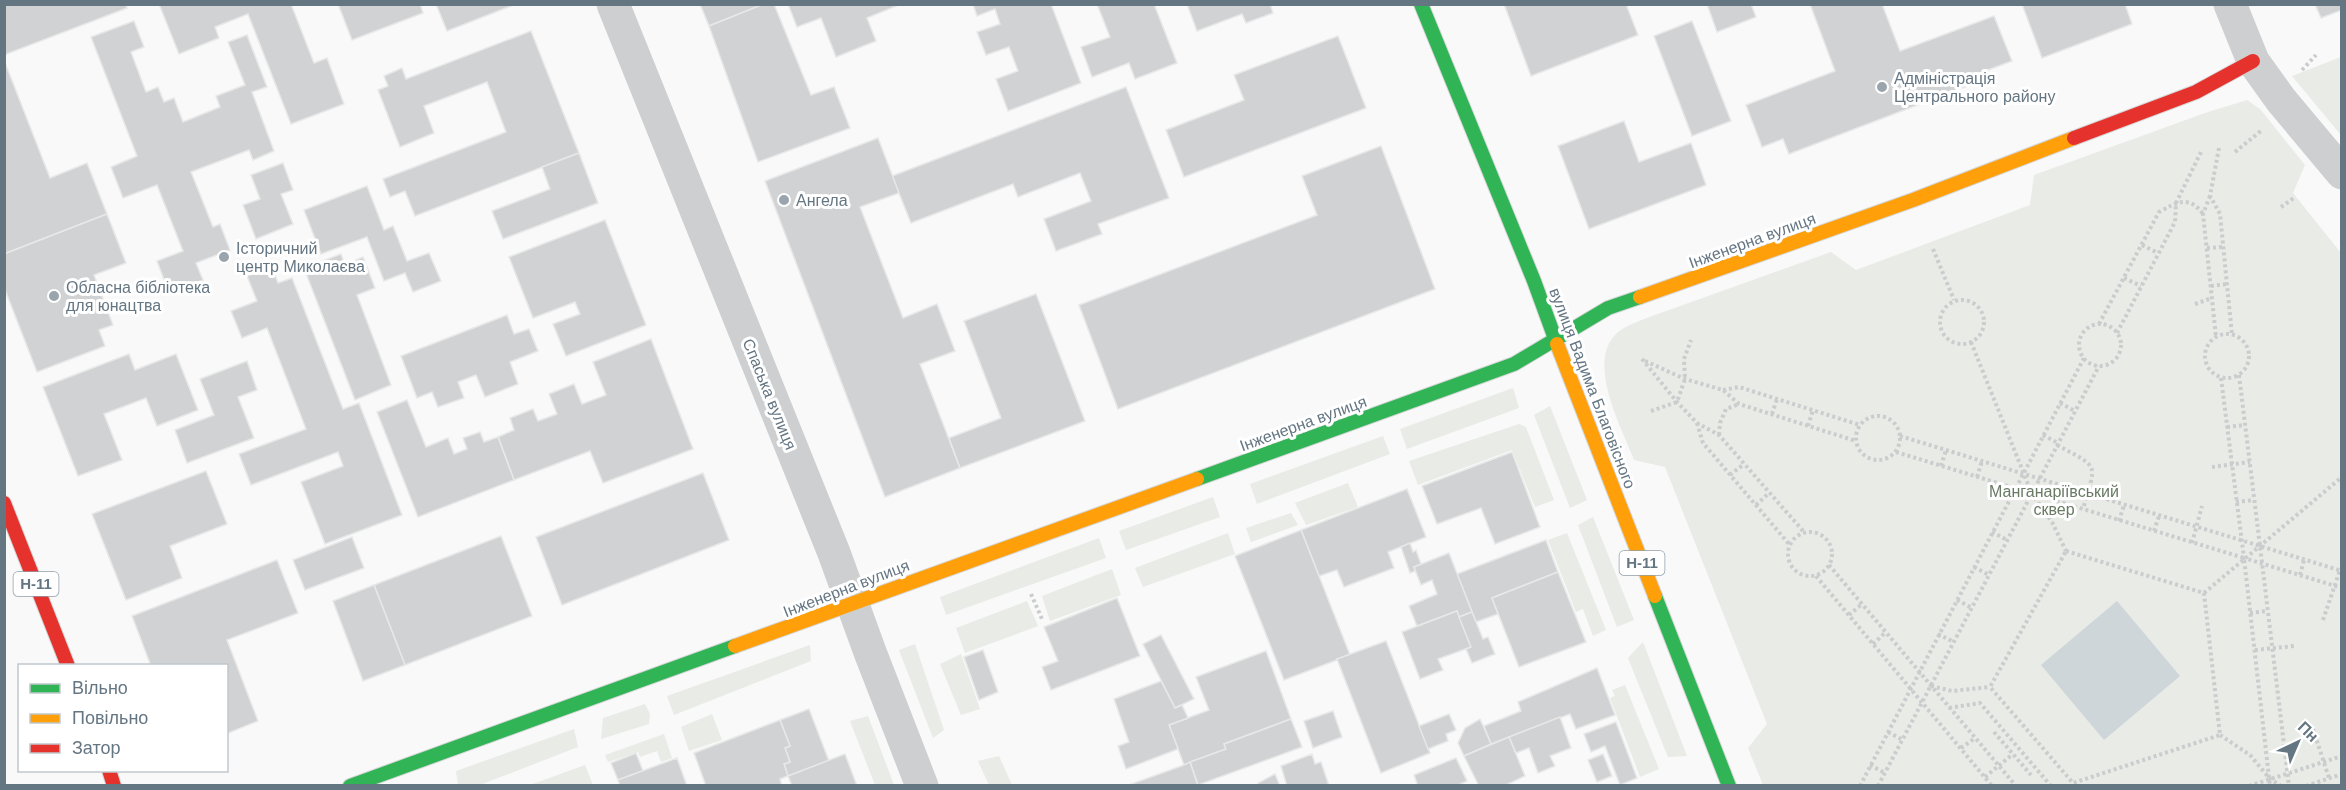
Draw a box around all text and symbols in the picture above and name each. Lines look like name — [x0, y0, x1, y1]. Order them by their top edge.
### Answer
place label: Адміністрація Центрального району — [1894, 70, 2055, 105]
marker: Адміністрація Центрального району — [1875, 80, 1889, 94]
place label: Ангела — [796, 192, 848, 209]
marker: Ангела — [777, 193, 791, 207]
street label: Інженерна вулиця — [1686, 210, 1818, 271]
place label: Історичний центр Миколаєва — [236, 240, 365, 275]
marker: Історичний центр Миколаєва — [217, 250, 231, 264]
place label: Обласна бібліотека для юнацтва — [66, 279, 210, 314]
street label: вулиця Вадима Благовісного — [1546, 285, 1639, 491]
marker: Обласна бібліотека для юнацтва — [47, 289, 61, 303]
street label: Спаська вулиця — [740, 336, 800, 452]
street label: Інженерна вулиця — [1237, 393, 1369, 454]
park label: Манганаріївський сквер — [1989, 483, 2119, 518]
road number: Н-11 — [1620, 551, 1664, 575]
street label: Інженерна вулиця — [781, 557, 912, 620]
road number: Н-11 — [14, 572, 58, 596]
legend — [18, 664, 228, 772]
text: Вільно — [72, 678, 128, 698]
text: Повільно — [72, 708, 148, 728]
north arrow — [2268, 712, 2328, 772]
text: Пн — [2295, 718, 2322, 745]
text: Затор — [72, 738, 121, 758]

